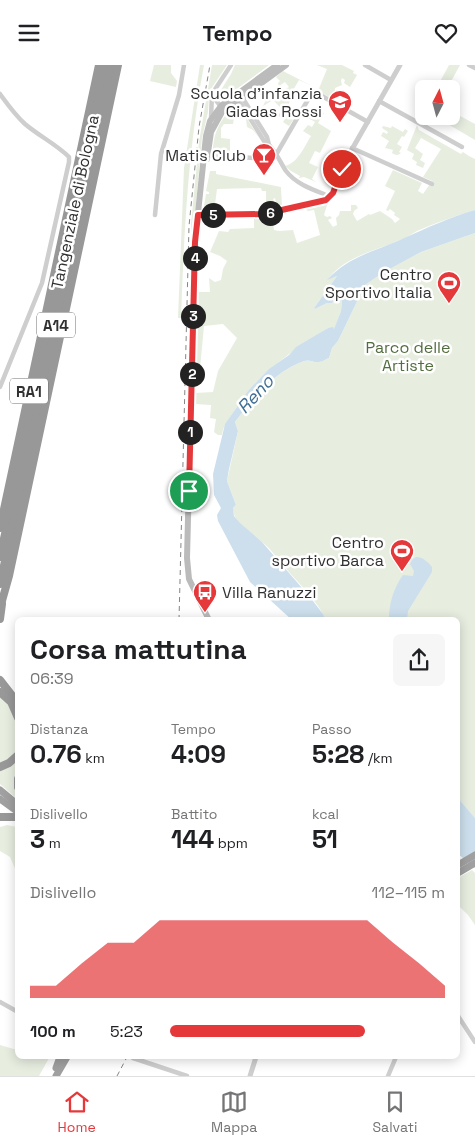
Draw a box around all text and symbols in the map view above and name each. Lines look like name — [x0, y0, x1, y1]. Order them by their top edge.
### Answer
icon: menu — [15, 19, 43, 47]
text: Tempo — [203, 19, 272, 47]
icon: heart — [432, 19, 460, 47]
north arrow — [415, 80, 460, 125]
map controls — [415, 80, 460, 125]
place label: Scuola d'infanzia Giadas Rossi — [191, 83, 322, 122]
school or university icon: Scuola d'infanzia Giadas Rossi — [327, 89, 353, 123]
street label: Tangenziale di Bologna — [46, 113, 104, 291]
bar icon: Matis Club — [251, 142, 277, 176]
place label: Matis Club — [165, 145, 246, 166]
pin — [321, 148, 363, 190]
icon: check — [328, 155, 356, 183]
pin: 6 — [258, 201, 282, 225]
pin: 5 — [200, 203, 226, 227]
text: 6 — [266, 204, 275, 222]
text: 5 — [209, 206, 218, 224]
pin: 4 — [182, 245, 208, 271]
text: 4 — [191, 249, 200, 267]
place label: Centro Sportivo Italia — [325, 264, 432, 303]
sports icon: Centro Sportivo Italia — [436, 270, 462, 304]
pin: 3 — [180, 303, 206, 329]
text: 3 — [189, 307, 198, 325]
road number: A14 — [37, 313, 75, 337]
park label: Parco delle Artiste — [365, 337, 451, 376]
pin: 2 — [180, 361, 204, 387]
text: 2 — [188, 365, 197, 383]
water label: Reno — [232, 369, 279, 418]
road number: RA1 — [10, 379, 48, 403]
pin: 1 — [178, 419, 202, 445]
text: 1 — [187, 423, 194, 441]
pin — [168, 470, 210, 512]
icon: arrive — [175, 477, 203, 505]
place label: Centro sportivo Barca — [271, 532, 384, 571]
sports icon: Centro sportivo Barca — [389, 538, 415, 572]
bus stop icon: Villa Ranuzzi — [192, 579, 218, 613]
place label: Villa Ranuzzi — [222, 582, 316, 603]
text: Corsa mattutina — [30, 631, 247, 667]
button: share — [393, 634, 445, 686]
text: 06:39 — [30, 668, 74, 689]
text: Distanza — [30, 720, 88, 738]
text: Tempo — [171, 720, 216, 738]
text: Passo — [312, 720, 352, 738]
text: 0.76 — [30, 738, 82, 770]
text: 4:09 — [171, 738, 226, 770]
text: 5:28 — [312, 738, 364, 770]
text: km — [82, 749, 105, 767]
text: /km — [364, 749, 393, 767]
text: Dislivello — [30, 805, 88, 823]
text: Battito — [171, 805, 218, 823]
text: kcal — [312, 805, 339, 823]
text: 3 — [30, 823, 45, 855]
text: 144 — [171, 823, 214, 855]
text: 51 — [312, 823, 338, 855]
text: m — [45, 834, 61, 852]
text: bpm — [214, 834, 248, 852]
text: Dislivello — [30, 882, 96, 903]
text: 112–115 m — [372, 882, 445, 903]
text: 100 m — [30, 1021, 76, 1042]
text: 5:23 — [110, 1021, 143, 1042]
tab: Home — [58, 1088, 96, 1136]
tab: Mappa — [211, 1088, 257, 1136]
tab: Salvati — [373, 1088, 417, 1136]

